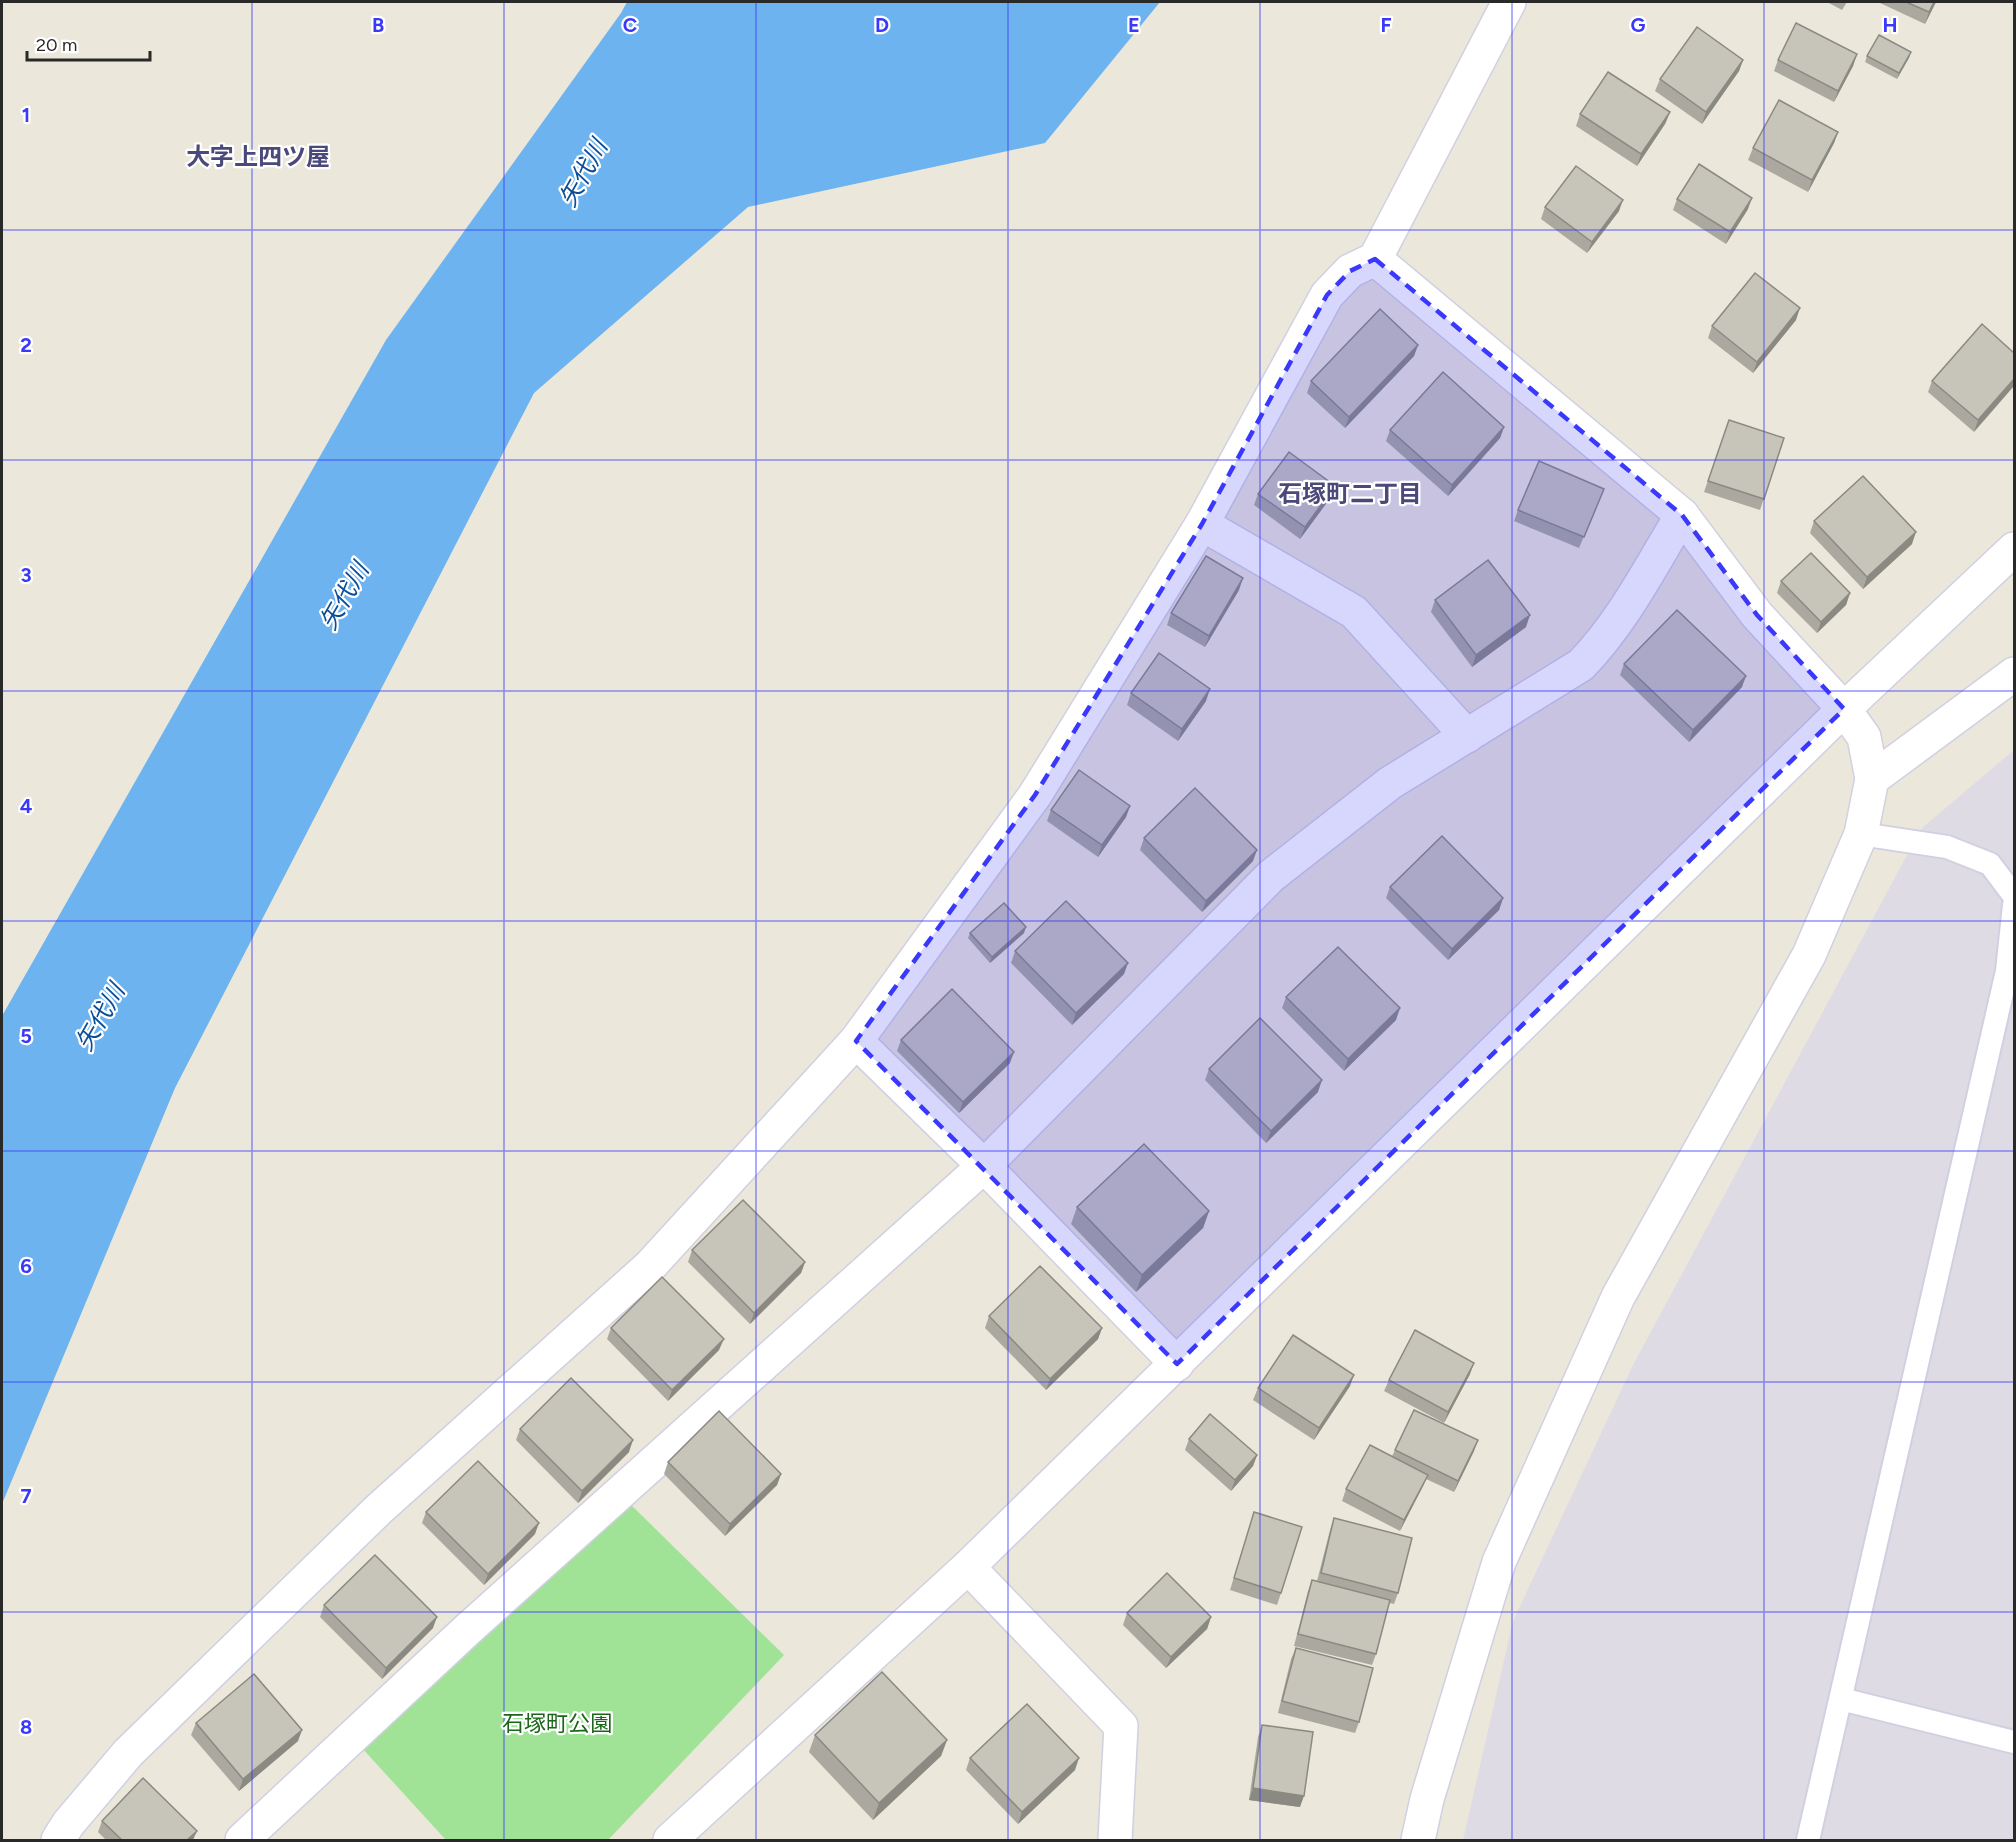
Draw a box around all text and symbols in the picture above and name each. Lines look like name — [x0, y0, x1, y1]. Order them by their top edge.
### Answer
text: B — [372, 13, 384, 37]
text: C — [623, 13, 637, 37]
text: D — [875, 13, 889, 37]
text: E — [1128, 13, 1140, 37]
text: F — [1380, 13, 1392, 37]
text: G — [1631, 13, 1646, 37]
text: H — [1883, 13, 1898, 37]
scale bar — [27, 24, 150, 62]
text: 20 m — [36, 34, 77, 56]
text: 1 — [22, 103, 30, 127]
water label: 矢代川 — [553, 132, 615, 212]
district label: 大字上四ツ屋 — [186, 142, 330, 171]
text: 2 — [20, 333, 32, 357]
district label: 石塚町二丁目 — [1278, 479, 1422, 508]
water label: 矢代川 — [313, 555, 376, 634]
text: 3 — [20, 563, 32, 587]
text: 4 — [20, 794, 33, 818]
water label: 矢代川 — [69, 976, 132, 1055]
text: 5 — [20, 1024, 32, 1048]
text: 6 — [20, 1254, 32, 1278]
text: 7 — [20, 1484, 32, 1508]
park label: 石塚町公園 — [502, 1710, 612, 1737]
text: 8 — [20, 1715, 32, 1739]

